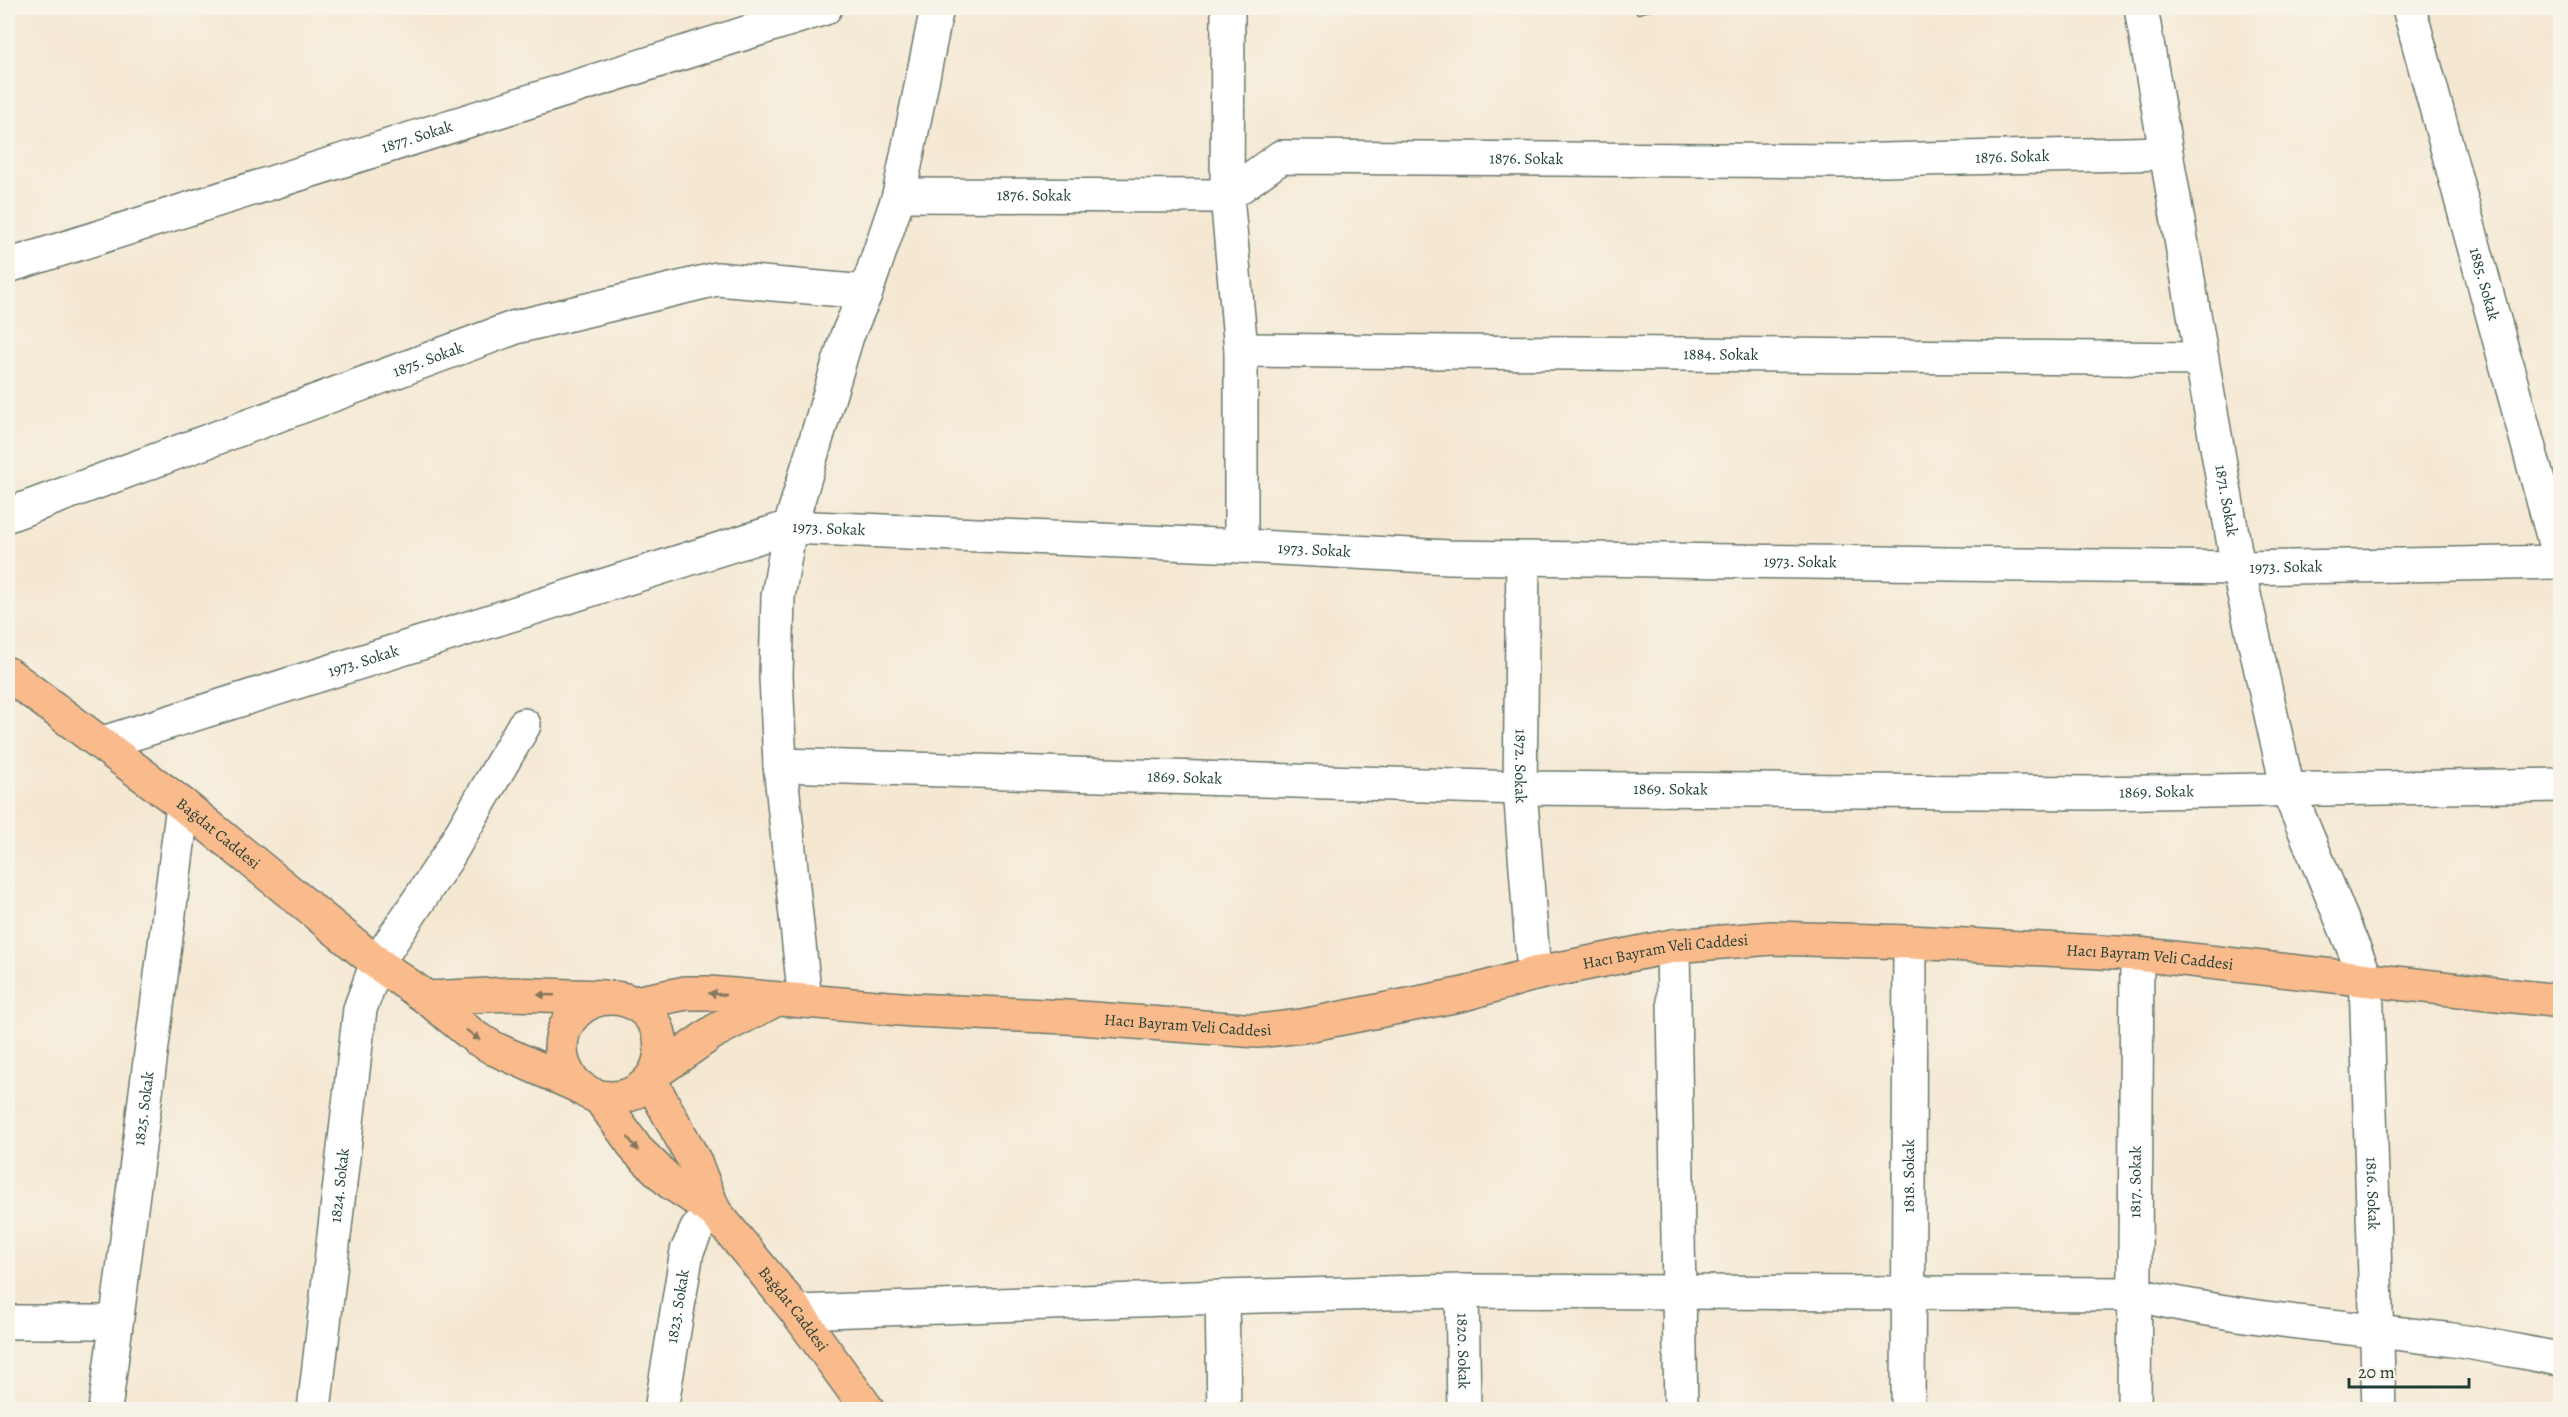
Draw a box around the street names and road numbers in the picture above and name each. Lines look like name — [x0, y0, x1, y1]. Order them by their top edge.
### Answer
street label: 1877. Sokak — [379, 115, 456, 158]
street label: 1876. Sokak — [1975, 145, 2050, 169]
street label: 1876. Sokak — [1489, 147, 1564, 170]
street label: 1876. Sokak — [997, 184, 1071, 207]
street label: 1885. Sokak — [2464, 245, 2505, 323]
street label: 1875. Sokak — [390, 336, 467, 383]
street label: 1884. Sokak — [1683, 343, 1759, 366]
street label: 1871. Sokak — [2209, 463, 2243, 538]
street label: 1973. Sokak — [792, 516, 866, 541]
street label: 1973. Sokak — [1277, 537, 1351, 563]
street label: 1973. Sokak — [1763, 550, 1837, 573]
street label: 1973. Sokak — [2249, 555, 2323, 579]
street label: 1973. Sokak — [325, 640, 402, 683]
street label: 1872. Sokak — [1509, 729, 1532, 804]
street label: 1869. Sokak — [1147, 765, 1223, 790]
street label: 1869. Sokak — [1633, 778, 1708, 801]
street label: 1869. Sokak — [2119, 780, 2194, 804]
street label: Bağdat Caddesi — [172, 793, 265, 875]
street label: Hacı Bayram Veli Caddesi — [1580, 929, 1749, 975]
street label: Hacı Bayram Veli Caddesi — [2066, 939, 2234, 976]
street label: Hacı Bayram Veli Caddesi — [1103, 1009, 1273, 1042]
street label: 1825. Sokak — [128, 1070, 160, 1147]
street label: 1818. Sokak — [1898, 1139, 1920, 1213]
street label: 1817. Sokak — [2124, 1146, 2147, 1218]
street label: 1824. Sokak — [325, 1147, 355, 1224]
street label: 1816. Sokak — [2360, 1157, 2385, 1230]
street label: Bağdat Caddesi — [753, 1262, 833, 1356]
street label: 1823. Sokak — [661, 1268, 695, 1345]
street label: 1820. Sokak — [1451, 1313, 1475, 1389]

